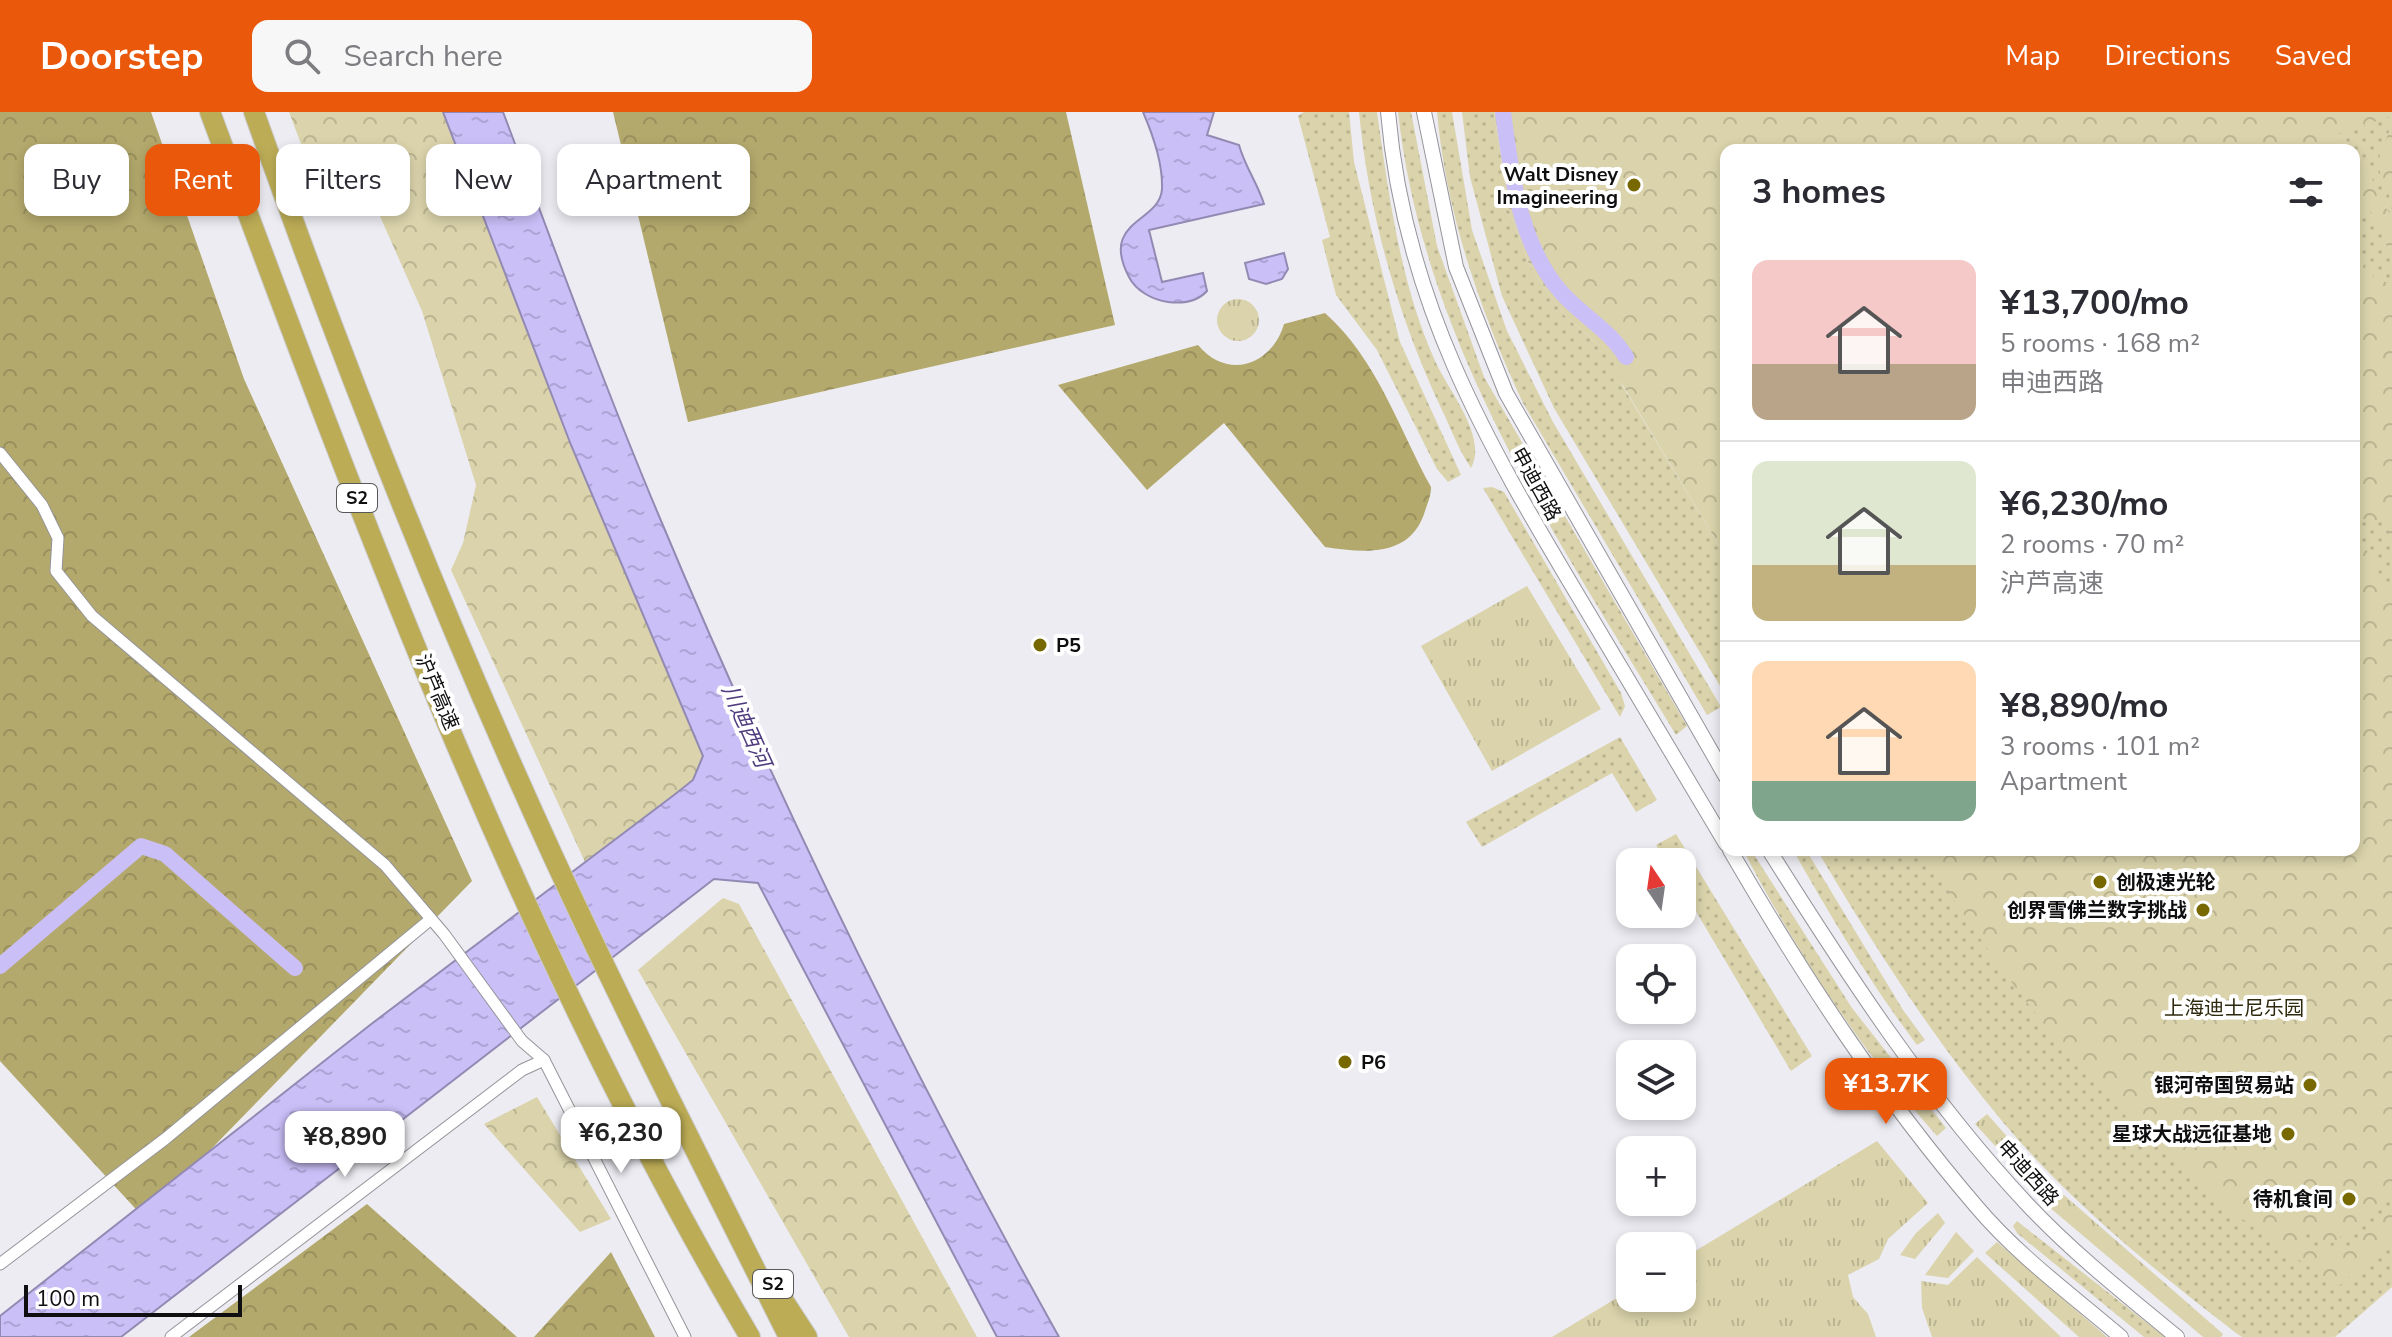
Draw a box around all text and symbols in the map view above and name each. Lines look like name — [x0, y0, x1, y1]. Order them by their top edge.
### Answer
search box — [252, 20, 812, 92]
text: Doorstep — [40, 31, 204, 82]
icon: search — [280, 34, 324, 78]
text: Search here — [344, 36, 503, 77]
text: Map — [2005, 37, 2060, 75]
text: Directions — [2104, 37, 2231, 75]
text: Saved — [2275, 37, 2352, 75]
chip: Buy — [24, 144, 129, 216]
chip: Rent — [145, 144, 260, 216]
chip: Filters — [276, 144, 410, 216]
chip: New — [426, 144, 541, 216]
chip: Apartment — [557, 144, 750, 216]
place label: Walt Disney Imagineering — [1497, 161, 1618, 211]
text: 3 homes — [1752, 169, 1886, 215]
icon: filters — [2284, 170, 2328, 214]
marker: Walt Disney Imagineering — [1625, 176, 1643, 194]
text: ¥13,700/mo — [2000, 280, 2189, 326]
icon: home — [1816, 292, 1912, 388]
text: 5 rooms · 168 m² — [2000, 326, 2200, 361]
text: 申迪西路 — [2000, 365, 2104, 400]
street label: 申迪西路 — [1505, 442, 1567, 526]
text: ¥6,230/mo — [2000, 481, 2168, 527]
road number: S2 — [337, 484, 377, 512]
icon: home — [1816, 493, 1912, 589]
text: 2 rooms · 70 m² — [2000, 527, 2184, 562]
text: 沪芦高速 — [2000, 566, 2104, 601]
place label: P5 — [1056, 632, 1081, 659]
marker: P5 — [1031, 636, 1049, 654]
street label: 沪芦高速 — [409, 650, 465, 734]
water label: 川迪西河 — [714, 680, 779, 776]
text: ¥8,890/mo — [2000, 683, 2168, 729]
icon: home — [1816, 693, 1912, 789]
text: 3 rooms · 101 m² — [2000, 729, 2200, 764]
text: Apartment — [2000, 764, 2127, 799]
north arrow — [1616, 848, 1696, 928]
map controls — [1616, 848, 1696, 1312]
place label: 创极速光轮 — [2116, 869, 2216, 896]
marker: 创极速光轮 — [2091, 873, 2109, 891]
place label: 创界雪佛兰数字挑战 — [2007, 897, 2187, 924]
marker: 创界雪佛兰数字挑战 — [2194, 901, 2212, 919]
button: locate — [1616, 944, 1696, 1024]
park label: 上海迪士尼乐园 — [2164, 995, 2304, 1022]
button: layers — [1616, 1040, 1696, 1120]
place label: P6 — [1361, 1049, 1386, 1076]
marker: P6 — [1336, 1053, 1354, 1071]
pin: ¥13.7K — [1821, 1058, 1951, 1126]
text: ¥13.7K — [1843, 1066, 1929, 1101]
place label: 银河帝国贸易站 — [2154, 1072, 2294, 1099]
marker: 银河帝国贸易站 — [2301, 1076, 2319, 1094]
pin: ¥6,230 — [556, 1107, 686, 1175]
pin: ¥8,890 — [280, 1111, 410, 1179]
text: ¥6,230 — [579, 1115, 663, 1150]
text: ¥8,890 — [303, 1119, 387, 1154]
place label: 星球大战远征基地 — [2112, 1121, 2272, 1148]
marker: 星球大战远征基地 — [2279, 1125, 2297, 1143]
street label: 申迪西路 — [1991, 1134, 2065, 1212]
button: + — [1616, 1136, 1696, 1216]
place label: 待机食间 — [2253, 1186, 2333, 1213]
marker: 待机食间 — [2340, 1190, 2358, 1208]
button: − — [1616, 1232, 1696, 1312]
road number: S2 — [753, 1270, 793, 1298]
scale bar — [24, 1281, 242, 1317]
text: 100 m — [36, 1284, 100, 1314]

